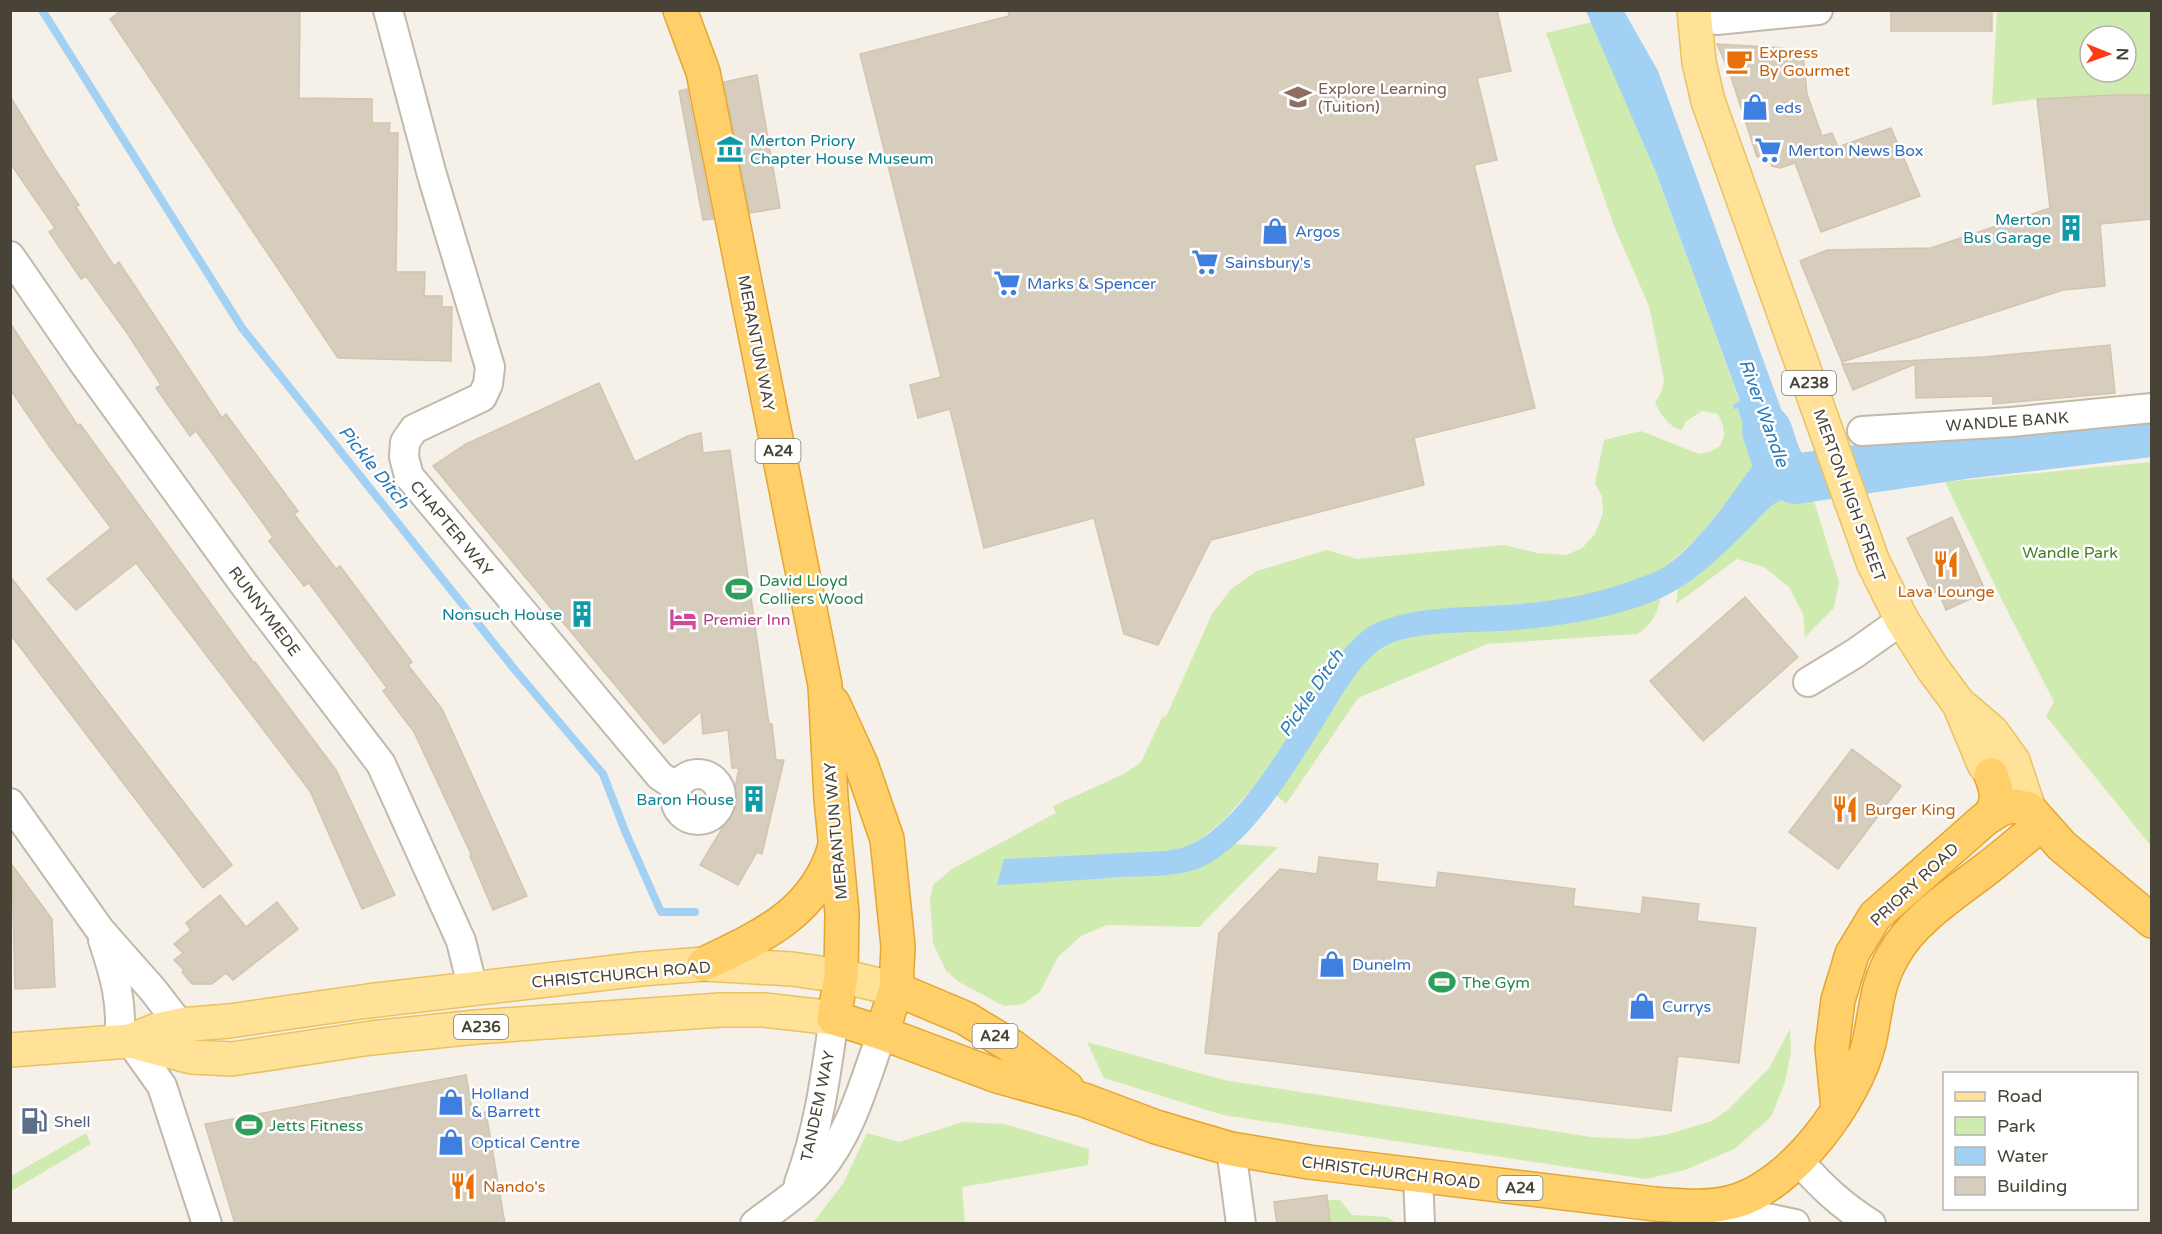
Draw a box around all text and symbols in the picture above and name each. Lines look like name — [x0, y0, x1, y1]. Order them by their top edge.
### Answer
north arrow — [2078, 24, 2138, 84]
place label: Express By Gourmet — [1759, 43, 1850, 81]
cafe icon: Express By Gourmet — [1724, 46, 1754, 76]
text: N — [2112, 48, 2132, 61]
place label: Explore Learning (Tuition) — [1318, 79, 1447, 117]
school or university icon: Explore Learning (Tuition) — [1283, 82, 1313, 112]
shop icon: eds — [1740, 92, 1770, 122]
place label: eds — [1775, 98, 1802, 118]
place label: Merton Priory Chapter House Museum — [750, 131, 934, 169]
museum icon: Merton Priory Chapter House Museum — [715, 134, 745, 164]
supermarket icon: Merton News Box — [1753, 135, 1783, 165]
place label: Merton News Box — [1788, 141, 1923, 161]
place label: Merton Bus Garage — [1963, 210, 2051, 248]
building icon: Merton Bus Garage — [2056, 213, 2086, 243]
shop icon: Argos — [1260, 216, 1290, 246]
place label: Argos — [1295, 222, 1340, 242]
supermarket icon: Sainsbury's — [1190, 247, 1220, 277]
place label: Sainsbury's — [1225, 253, 1311, 273]
supermarket icon: Marks & Spencer — [992, 268, 1022, 298]
street label: MERANTUN WAY — [733, 273, 779, 413]
place label: Marks & Spencer — [1027, 274, 1157, 294]
water label: River Wandle — [1734, 356, 1794, 471]
road number: A238 — [1782, 371, 1836, 395]
street label: MERTON HIGH STREET — [1809, 406, 1890, 584]
street label: WANDLE BANK — [1945, 408, 2069, 436]
water label: Pickle Ditch — [334, 421, 415, 514]
road number: A24 — [756, 439, 800, 463]
street label: CHAPTER WAY — [405, 477, 497, 581]
park label: Wandle Park — [2022, 543, 2118, 563]
restaurant icon: Lava Lounge — [1931, 549, 1961, 579]
street label: RUNNYMEDE — [224, 563, 304, 660]
place label: David Lloyd Colliers Wood — [759, 571, 864, 609]
sports icon: David Lloyd Colliers Wood — [724, 574, 754, 604]
place label: Lava Lounge — [1897, 582, 1995, 602]
building icon: Nonsuch House — [567, 599, 597, 629]
hotel icon: Premier Inn — [668, 604, 698, 634]
place label: Nonsuch House — [442, 605, 562, 625]
place label: Premier Inn — [703, 610, 790, 630]
water label: Pickle Ditch — [1274, 644, 1349, 741]
street label: MERANTUN WAY — [820, 761, 852, 901]
building icon: Baron House — [739, 784, 769, 814]
place label: Baron House — [636, 790, 734, 810]
restaurant icon: Burger King — [1830, 794, 1860, 824]
place label: Burger King — [1865, 800, 1956, 820]
street label: PRIORY ROAD — [1866, 839, 1963, 931]
shop icon: Dunelm — [1317, 949, 1347, 979]
place label: Dunelm — [1352, 955, 1411, 975]
street label: CHRISTCHURCH ROAD — [531, 957, 712, 993]
sports icon: The Gym — [1427, 967, 1457, 997]
place label: The Gym — [1462, 973, 1530, 993]
shop icon: Currys — [1627, 991, 1657, 1021]
place label: Currys — [1662, 997, 1711, 1017]
road number: A236 — [454, 1015, 508, 1039]
road number: A24 — [972, 1024, 1018, 1048]
street label: TANDEM WAY — [796, 1049, 839, 1163]
legend — [1943, 1072, 2138, 1210]
place label: Holland & Barrett — [471, 1084, 540, 1122]
text: Road — [1997, 1085, 2042, 1107]
shop icon: Holland & Barrett — [436, 1087, 466, 1117]
fuel station icon: Shell — [19, 1106, 49, 1136]
sports icon: Jetts Fitness — [234, 1110, 264, 1140]
place label: Shell — [54, 1112, 91, 1132]
text: Park — [1997, 1115, 2036, 1137]
place label: Jetts Fitness — [269, 1116, 363, 1136]
shop icon: Optical Centre — [436, 1127, 466, 1157]
place label: Optical Centre — [471, 1133, 580, 1153]
text: Water — [1997, 1145, 2048, 1167]
street label: CHRISTCHURCH ROAD — [1300, 1152, 1481, 1194]
restaurant icon: Nando's — [448, 1171, 478, 1201]
text: Building — [1997, 1175, 2067, 1197]
road number: A24 — [1498, 1176, 1543, 1200]
place label: Nando's — [483, 1177, 545, 1197]

